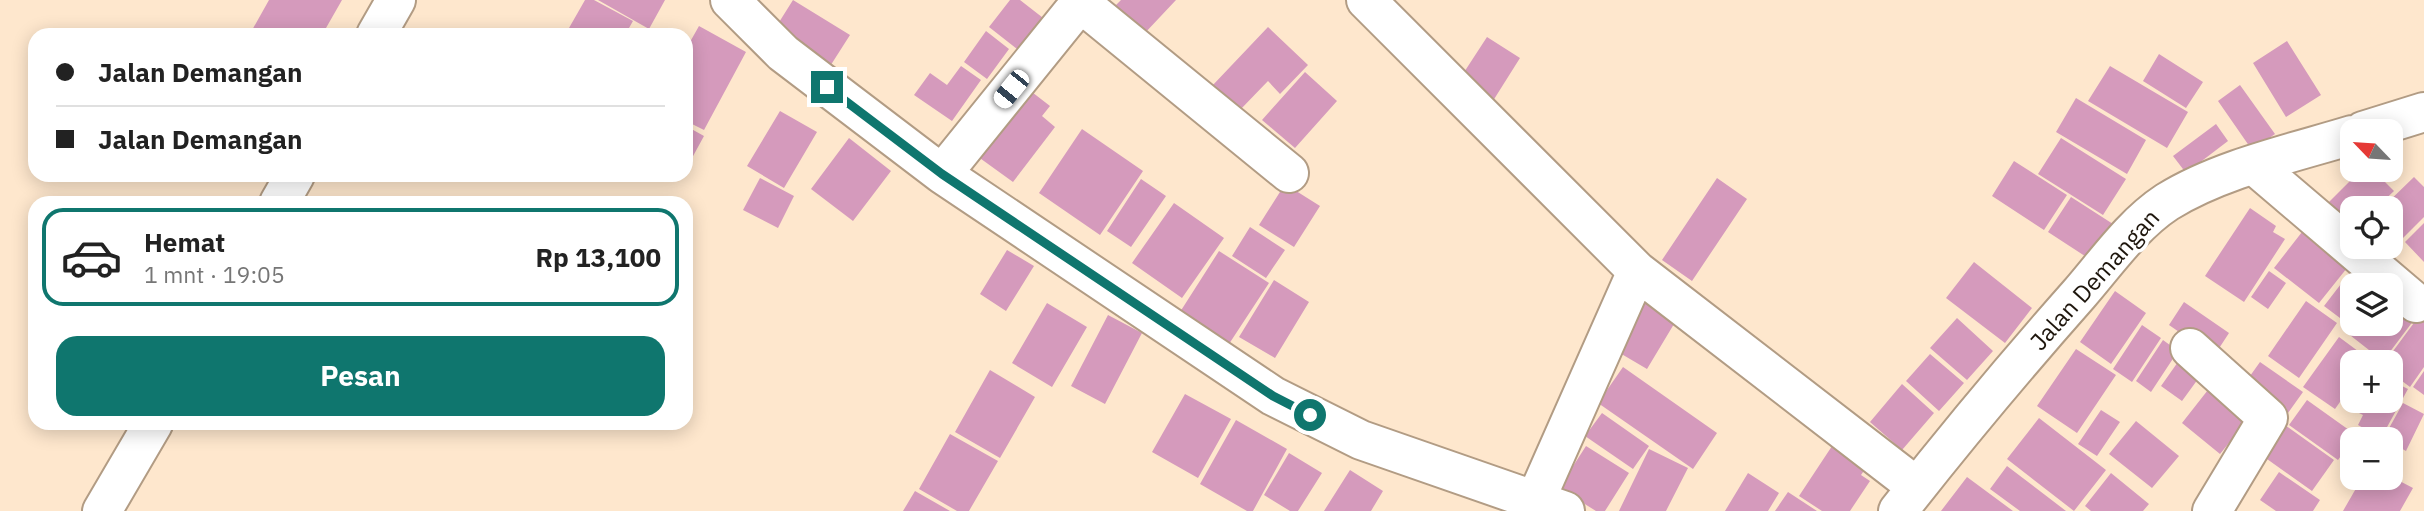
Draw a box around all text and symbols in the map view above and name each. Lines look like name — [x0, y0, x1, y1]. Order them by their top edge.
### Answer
text: Jalan Demangan — [98, 55, 303, 89]
car — [990, 66, 1033, 112]
route end — [811, 71, 843, 103]
north arrow — [2340, 119, 2403, 182]
map controls — [2340, 119, 2403, 490]
text: Jalan Demangan — [98, 122, 303, 156]
button: locate — [2340, 196, 2403, 259]
street label: Jalan Demangan — [2022, 202, 2166, 357]
text: Hemat — [144, 225, 225, 259]
icon: car — [60, 226, 123, 289]
text: Rp 13,100 — [535, 240, 661, 274]
text: 1 mnt · 19:05 — [144, 259, 285, 289]
button: layers — [2340, 273, 2403, 336]
button: Pesan — [56, 336, 665, 416]
button: + — [2340, 350, 2403, 413]
route start — [1294, 399, 1326, 431]
button: − — [2340, 427, 2403, 490]

